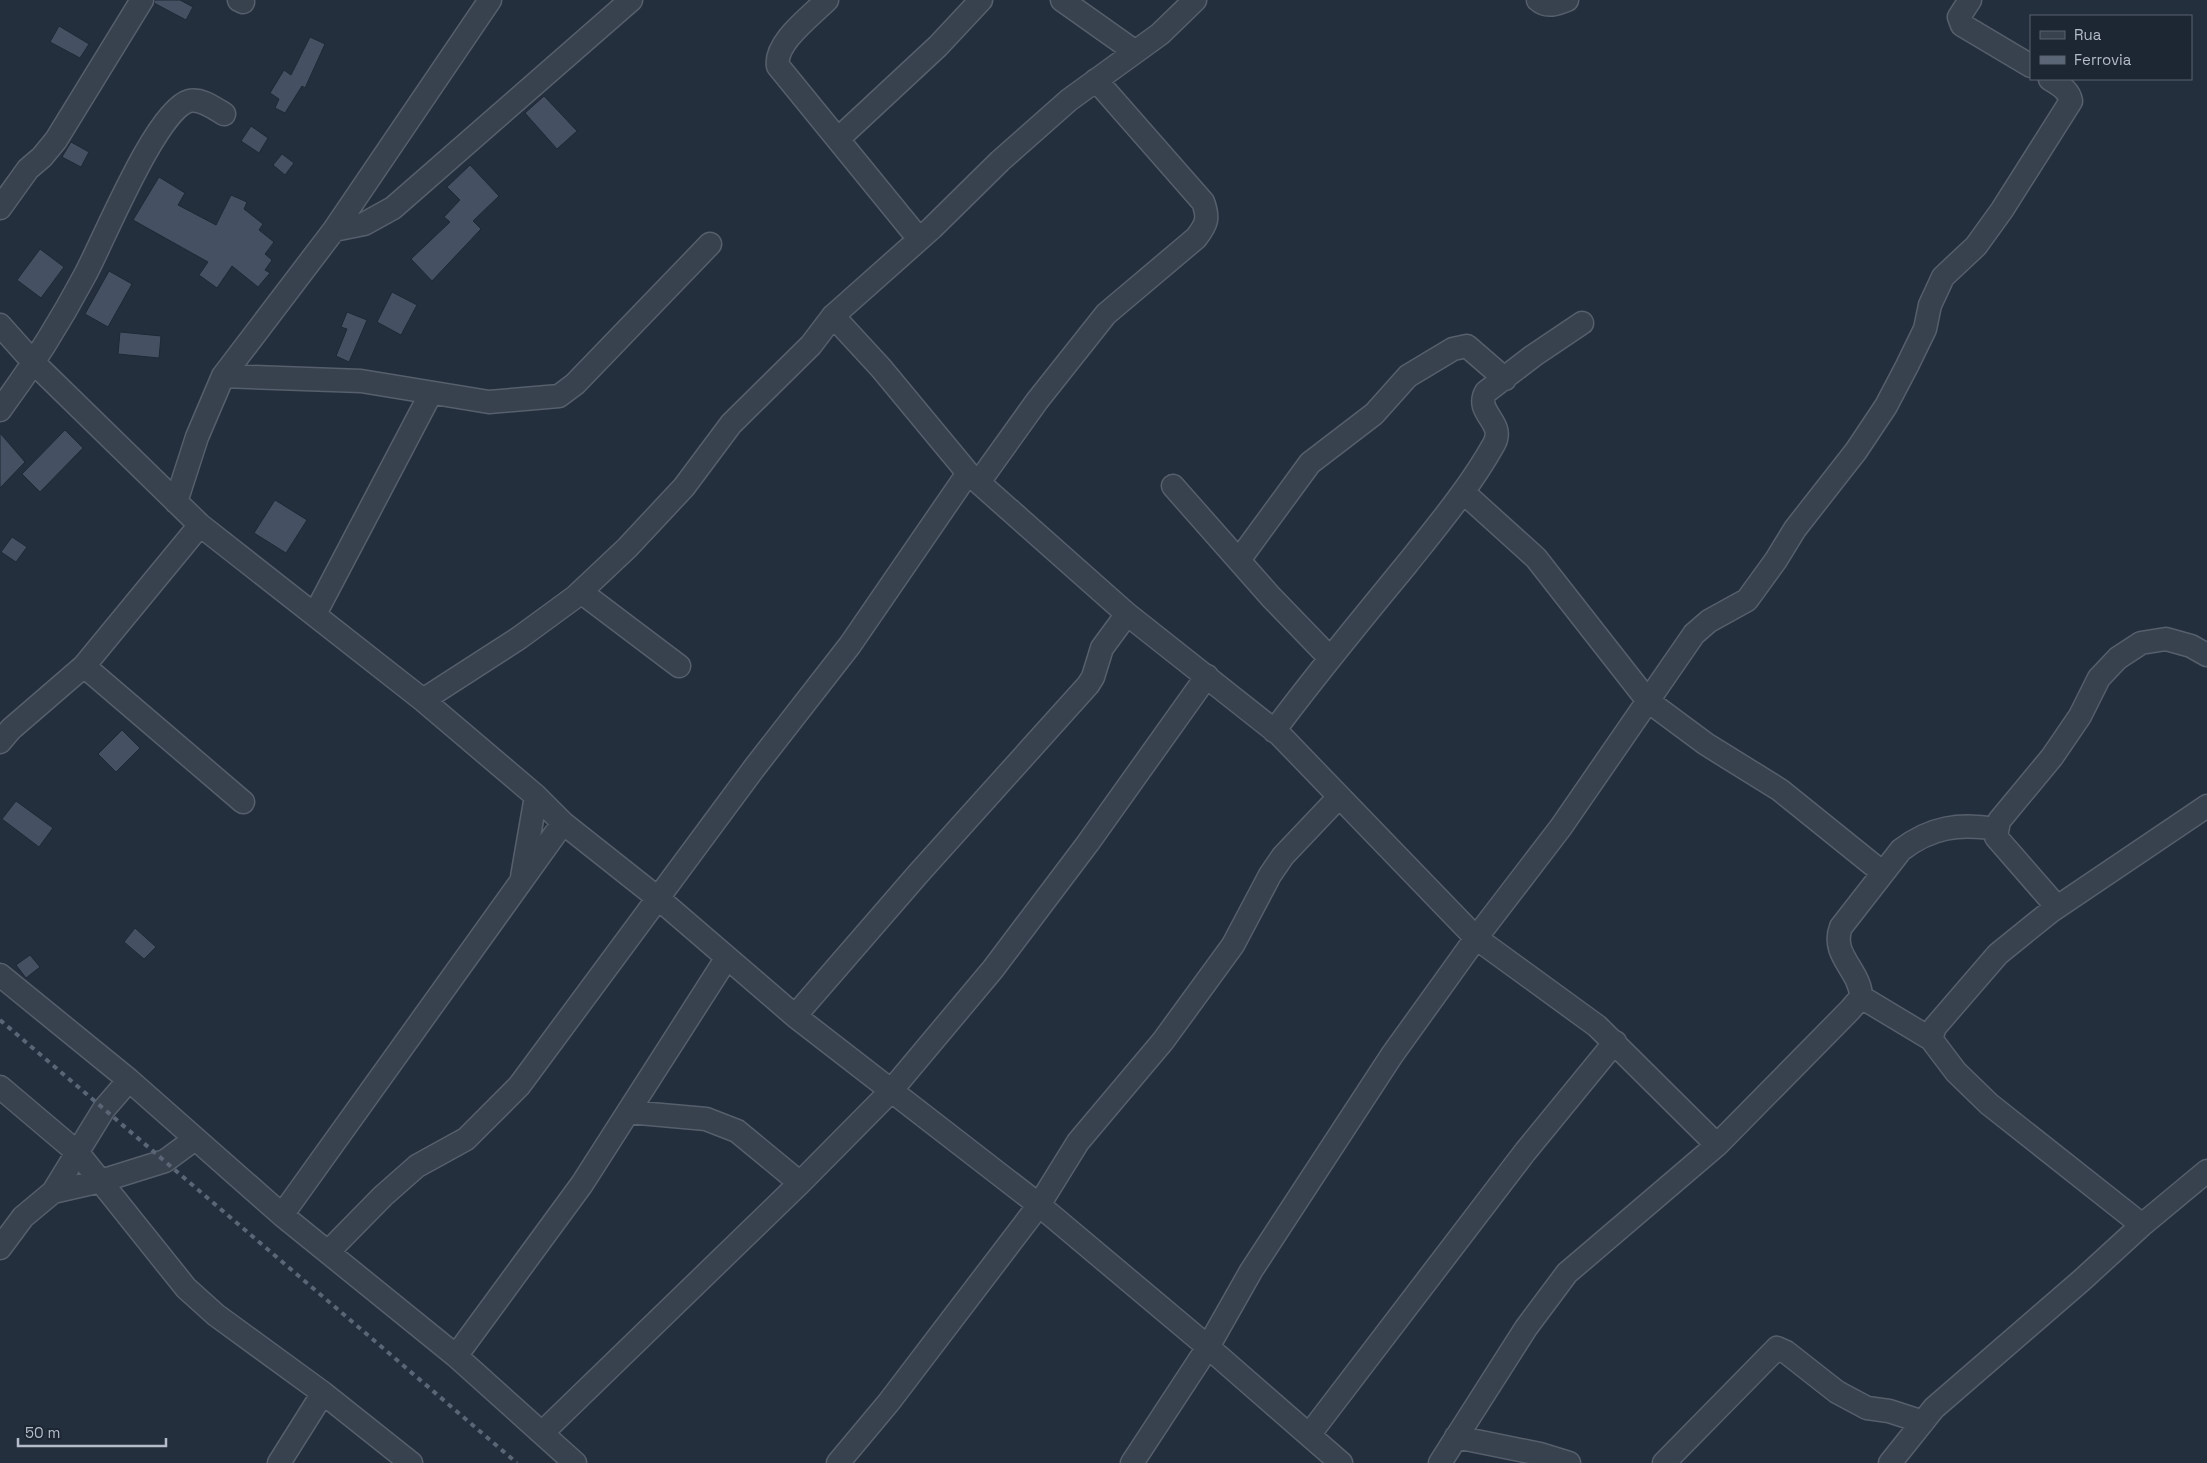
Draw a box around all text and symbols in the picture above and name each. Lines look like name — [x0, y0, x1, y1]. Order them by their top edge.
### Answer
legend — [2030, 15, 2192, 80]
text: Rua — [2074, 25, 2102, 44]
text: Ferrovia — [2074, 50, 2132, 69]
scale bar — [18, 1416, 165, 1448]
text: 50 m — [25, 1423, 60, 1442]

